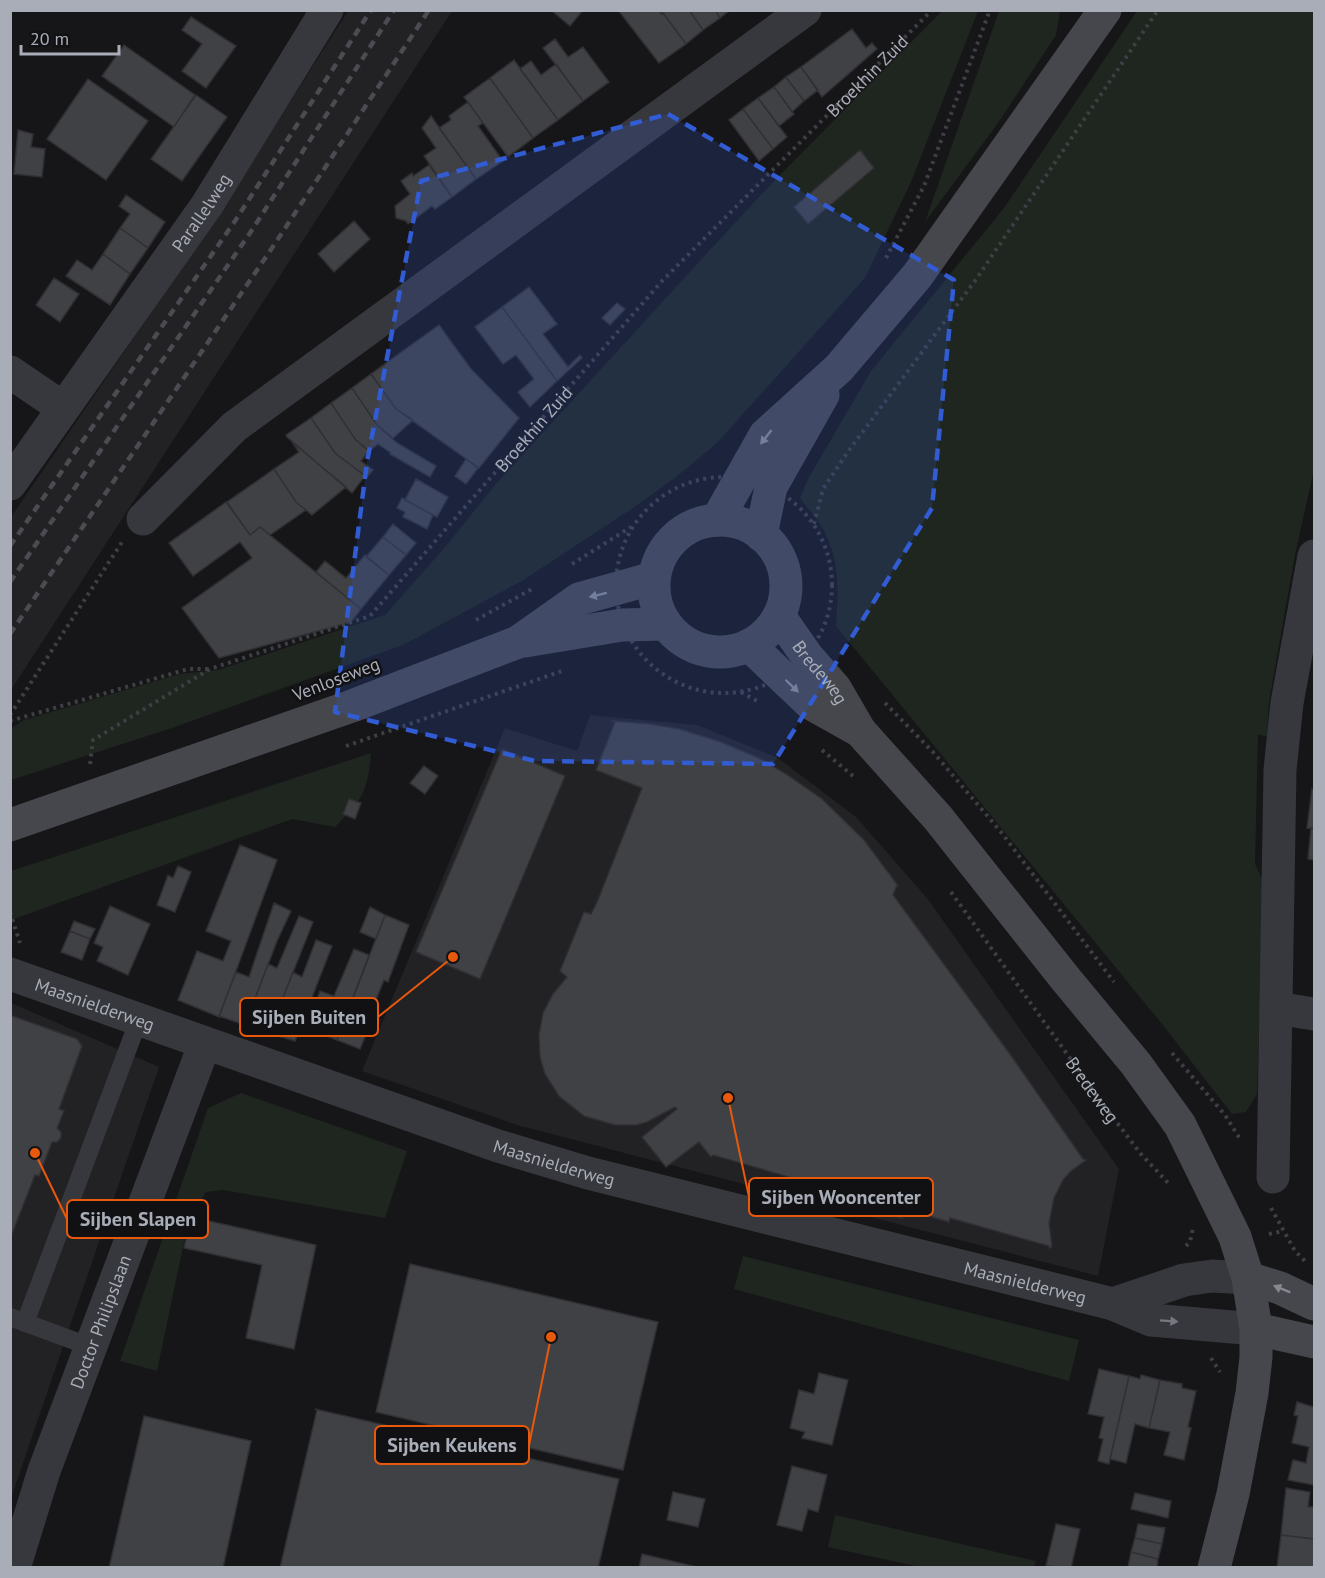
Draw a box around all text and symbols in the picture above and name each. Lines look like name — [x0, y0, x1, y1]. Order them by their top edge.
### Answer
scale bar — [21, 18, 118, 56]
text: 20 m — [30, 27, 69, 50]
street label: Broekhin Zuid — [821, 30, 912, 121]
street label: Parallelweg — [166, 169, 235, 256]
street label: Broekhin Zuid — [490, 381, 577, 477]
one-way arrow — [760, 429, 773, 445]
one-way arrow — [589, 590, 607, 600]
street label: Bredeweg — [788, 636, 853, 708]
street label: Venloseweg — [288, 652, 383, 706]
one-way arrow — [784, 679, 799, 693]
street label: Maasnielderweg — [32, 972, 158, 1036]
callout: Sijben Buiten — [240, 998, 378, 1036]
text: Sijben Buiten — [252, 1004, 366, 1030]
street label: Bredeweg — [1061, 1052, 1124, 1127]
street label: Maasnielderweg — [491, 1134, 617, 1191]
callout: Sijben Wooncenter — [749, 1178, 933, 1216]
text: Sijben Wooncenter — [761, 1184, 921, 1210]
callout: Sijben Slapen — [67, 1200, 208, 1238]
text: Sijben Slapen — [80, 1206, 196, 1232]
street label: Doctor Philipslaan — [65, 1252, 136, 1392]
street label: Maasnielderweg — [962, 1256, 1089, 1308]
one-way arrow — [1273, 1284, 1291, 1293]
one-way arrow — [1159, 1316, 1178, 1325]
callout: Sijben Keukens — [375, 1426, 529, 1464]
text: Sijben Keukens — [387, 1432, 517, 1458]

